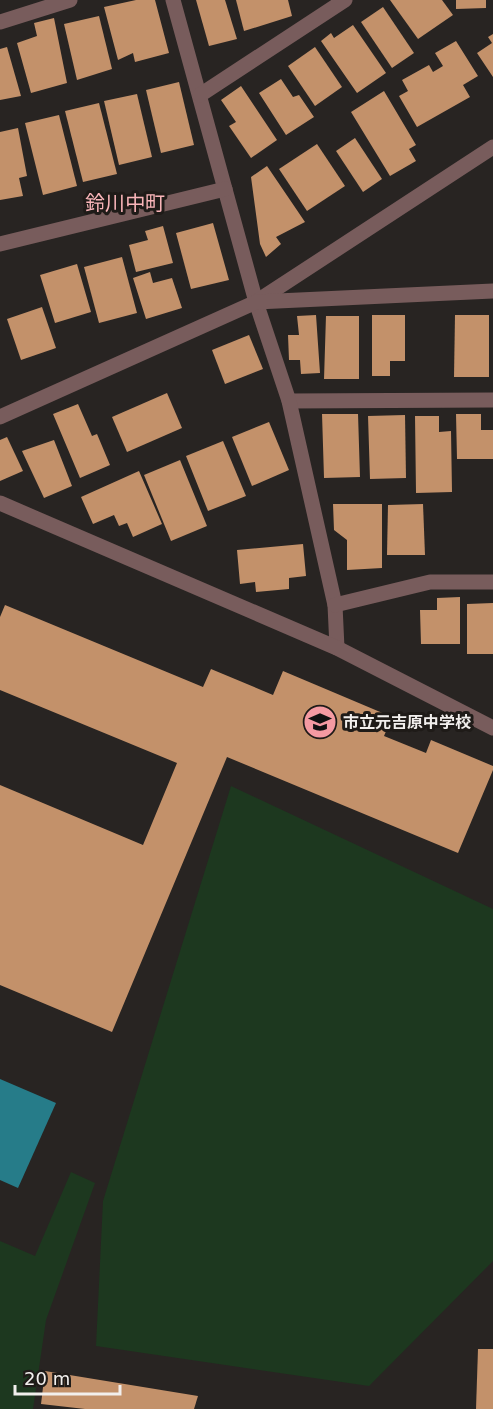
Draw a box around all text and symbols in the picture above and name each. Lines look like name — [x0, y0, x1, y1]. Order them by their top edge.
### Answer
district label: 鈴川中町 — [85, 191, 165, 215]
school or university icon: 市立元吉原中学校 — [302, 704, 338, 740]
place label: 市立元吉原中学校 — [343, 713, 471, 732]
scale bar — [15, 1358, 120, 1396]
text: 20 m — [24, 1368, 70, 1389]

